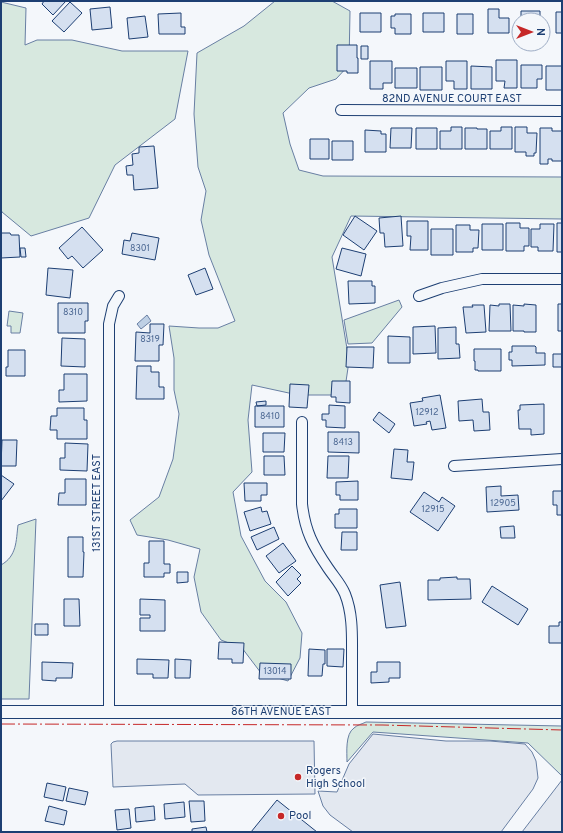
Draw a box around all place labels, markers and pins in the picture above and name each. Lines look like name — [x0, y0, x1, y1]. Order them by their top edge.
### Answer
place label: Rogers High School — [306, 764, 365, 791]
marker: Rogers High School — [293, 772, 303, 782]
place label: Pool — [289, 809, 311, 823]
marker: Pool — [276, 811, 286, 821]

